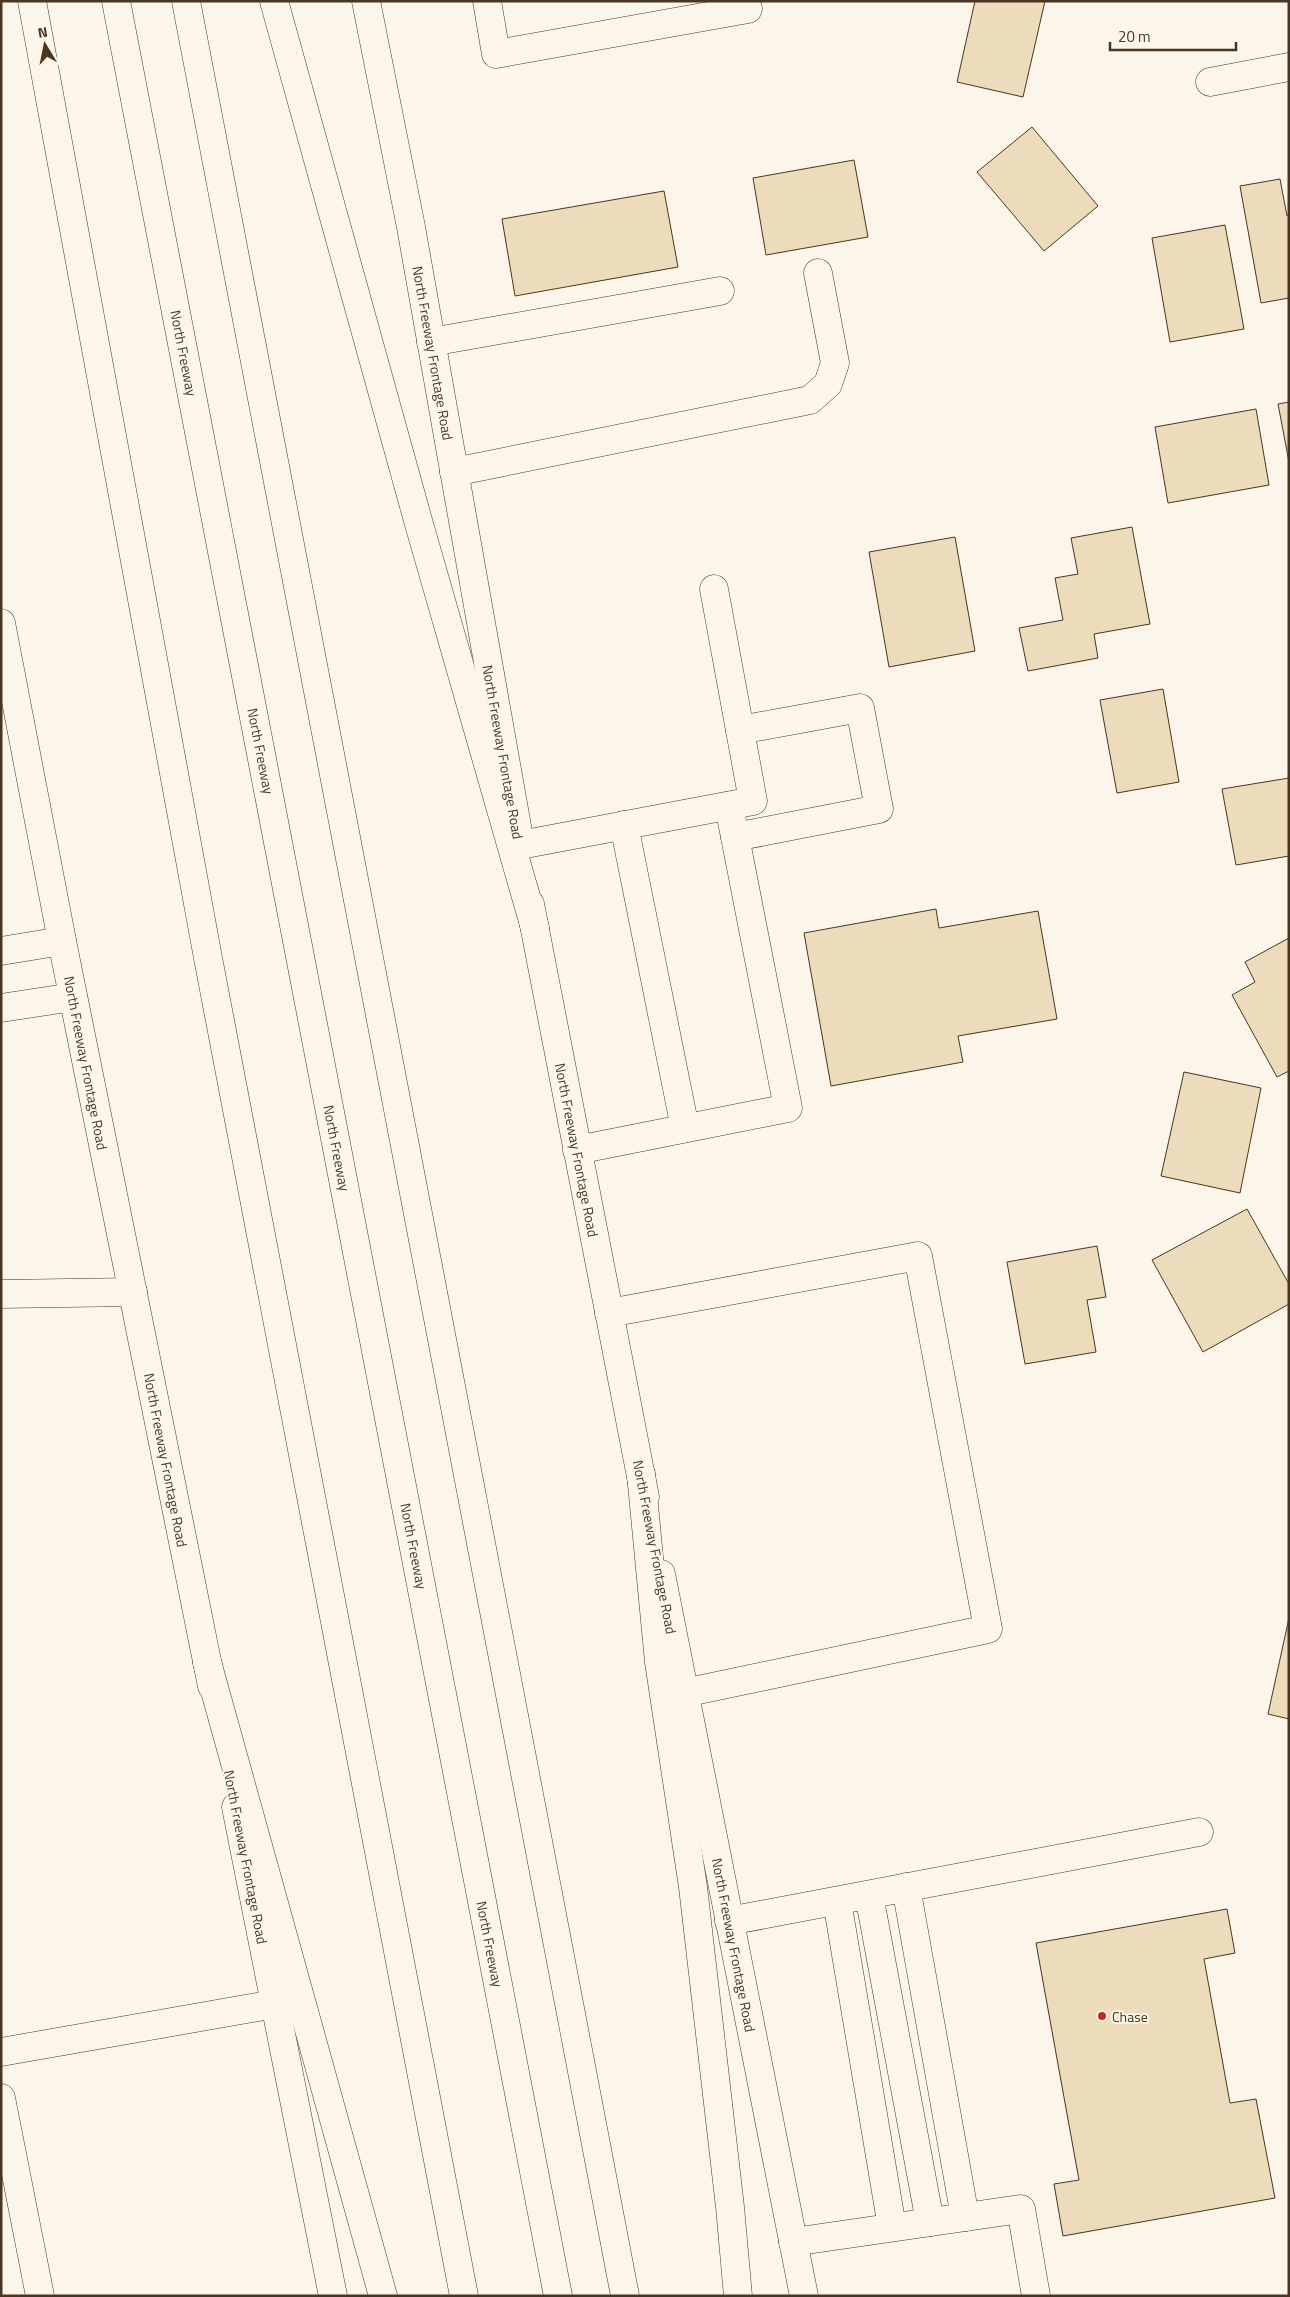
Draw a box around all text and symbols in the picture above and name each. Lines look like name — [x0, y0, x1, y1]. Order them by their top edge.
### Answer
north arrow — [20, 20, 70, 70]
scale bar — [1110, 20, 1236, 52]
text: N — [36, 21, 49, 43]
text: 20 m — [1118, 25, 1151, 48]
street label: North Freeway Frontage Road — [407, 264, 459, 442]
street label: North Freeway — [165, 308, 203, 398]
street label: North Freeway Frontage Road — [477, 663, 529, 841]
street label: North Freeway — [242, 706, 280, 796]
street label: North Freeway Frontage Road — [59, 974, 113, 1152]
street label: North Freeway Frontage Road — [550, 1061, 604, 1239]
street label: North Freeway — [318, 1103, 356, 1193]
street label: North Freeway Frontage Road — [139, 1371, 193, 1549]
street label: North Freeway Frontage Road — [628, 1458, 682, 1636]
street label: North Freeway — [395, 1501, 433, 1591]
street label: North Freeway Frontage Road — [219, 1768, 273, 1946]
street label: North Freeway Frontage Road — [707, 1856, 761, 2034]
street label: North Freeway — [471, 1899, 509, 1989]
place label: Chase — [1112, 2006, 1148, 2027]
marker: Chase — [1096, 2010, 1108, 2022]

